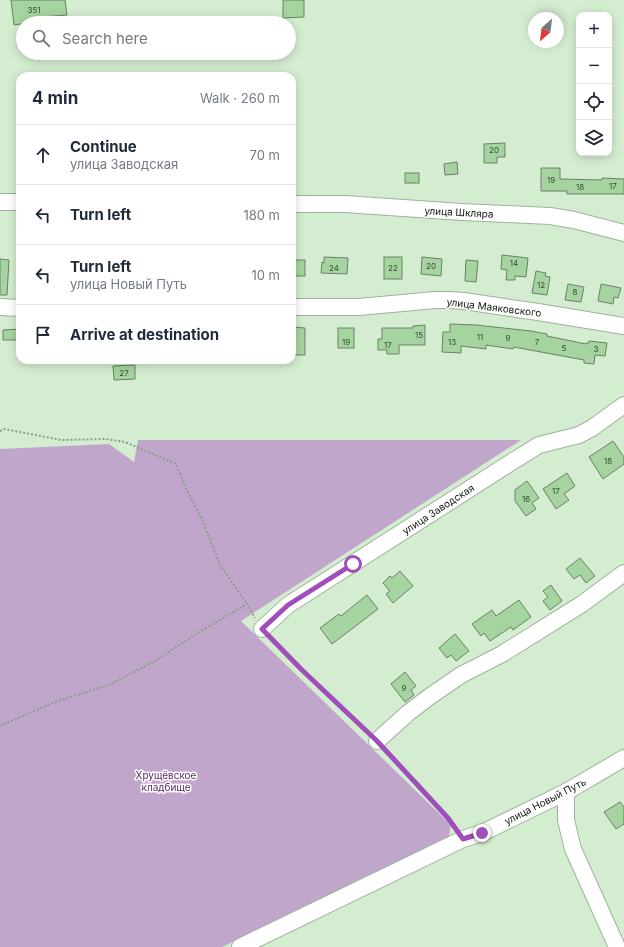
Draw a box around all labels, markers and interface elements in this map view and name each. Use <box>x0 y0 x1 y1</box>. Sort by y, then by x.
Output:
house number: 351 <box>27 5 41 15</box>
north arrow <box>528 12 564 48</box>
map controls <box>576 12 612 156</box>
button: + <box>576 12 612 48</box>
search box <box>16 16 296 60</box>
icon: search <box>30 27 52 49</box>
text: Search here <box>62 29 148 48</box>
button: − <box>576 48 612 84</box>
button: locate <box>576 84 612 120</box>
text: 4 min <box>32 88 78 108</box>
text: Walk · 260 m <box>200 90 280 106</box>
button: layers <box>576 120 612 156</box>
text: Continue <box>70 137 137 156</box>
icon: ahead <box>32 144 54 166</box>
house number: 20 <box>489 145 499 155</box>
text: 70 m <box>250 147 280 163</box>
text: улица Заводская <box>70 156 178 172</box>
house number: 19 <box>547 175 555 185</box>
house number: 17 <box>609 181 617 191</box>
house number: 18 <box>576 182 584 192</box>
icon: left <box>32 204 54 226</box>
street label: улица Шкляра <box>424 204 494 220</box>
text: Turn left <box>70 205 131 224</box>
text: 180 m <box>243 207 280 223</box>
text: Turn left <box>70 257 131 276</box>
house number: 14 <box>510 258 518 268</box>
house number: 20 <box>426 261 436 271</box>
house number: 24 <box>329 263 339 273</box>
house number: 22 <box>388 263 398 273</box>
icon: left <box>32 264 54 286</box>
text: 10 m <box>251 267 280 283</box>
text: улица Новый Путь <box>70 276 187 292</box>
house number: 12 <box>537 280 545 290</box>
house number: 8 <box>573 287 578 297</box>
street label: улица Маяковского <box>446 295 542 319</box>
icon: arrive <box>32 324 54 346</box>
text: Arrive at destination <box>70 325 219 344</box>
house number: 15 <box>415 330 423 340</box>
house number: 11 <box>477 332 483 342</box>
house number: 9 <box>506 333 511 343</box>
house number: 19 <box>342 337 350 347</box>
house number: 13 <box>448 337 456 347</box>
house number: 7 <box>535 337 540 347</box>
house number: 17 <box>384 340 392 350</box>
house number: 5 <box>562 343 567 353</box>
house number: 3 <box>594 344 599 354</box>
house number: 27 <box>119 368 129 378</box>
house number: 18 <box>604 456 612 466</box>
street label: улица Заводская <box>400 481 476 537</box>
house number: 17 <box>552 486 560 496</box>
house number: 16 <box>522 494 530 504</box>
route start <box>344 555 362 573</box>
house number: 9 <box>402 683 407 693</box>
park label: Хрущёвское кладбище <box>136 769 197 793</box>
street label: улица Новый Путь <box>502 775 588 827</box>
route end <box>473 824 491 842</box>

